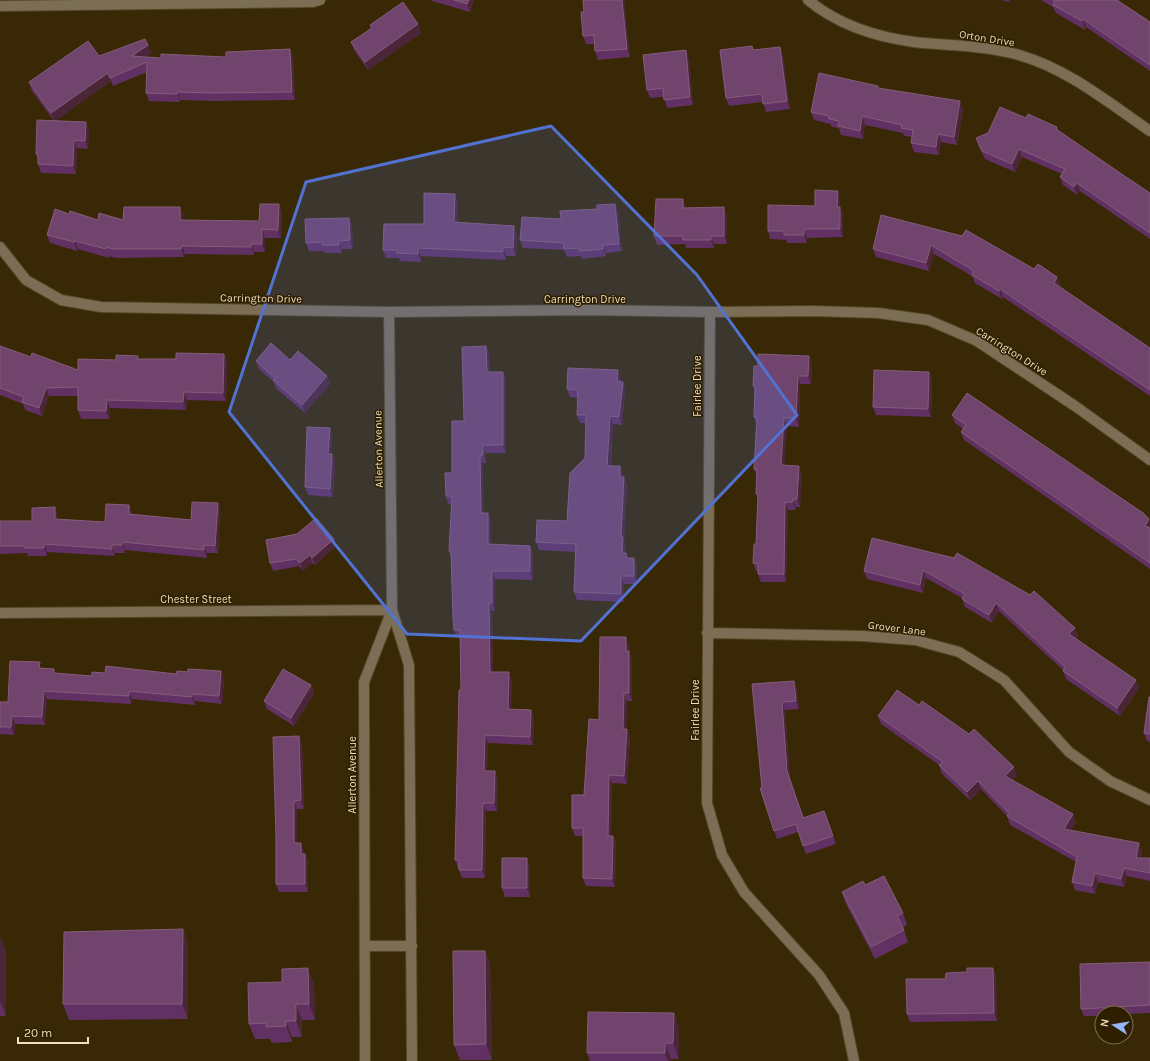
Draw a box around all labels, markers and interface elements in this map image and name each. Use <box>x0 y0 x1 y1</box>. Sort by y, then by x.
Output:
street label: Orton Drive <box>958 28 1016 49</box>
street label: Carrington Drive <box>220 291 302 306</box>
street label: Carrington Drive <box>544 293 626 306</box>
street label: Carrington Drive <box>974 324 1050 379</box>
street label: Fairlee Drive <box>691 355 704 417</box>
street label: Allerton Avenue <box>371 410 386 488</box>
street label: Chester Street <box>160 593 232 606</box>
street label: Grover Lane <box>867 618 927 639</box>
street label: Fairlee Drive <box>689 679 702 741</box>
street label: Allerton Avenue <box>346 736 359 814</box>
north arrow <box>1094 1005 1134 1045</box>
text: N <box>1098 1018 1112 1028</box>
scale bar <box>18 1019 88 1045</box>
text: 20 m <box>24 1026 52 1040</box>

